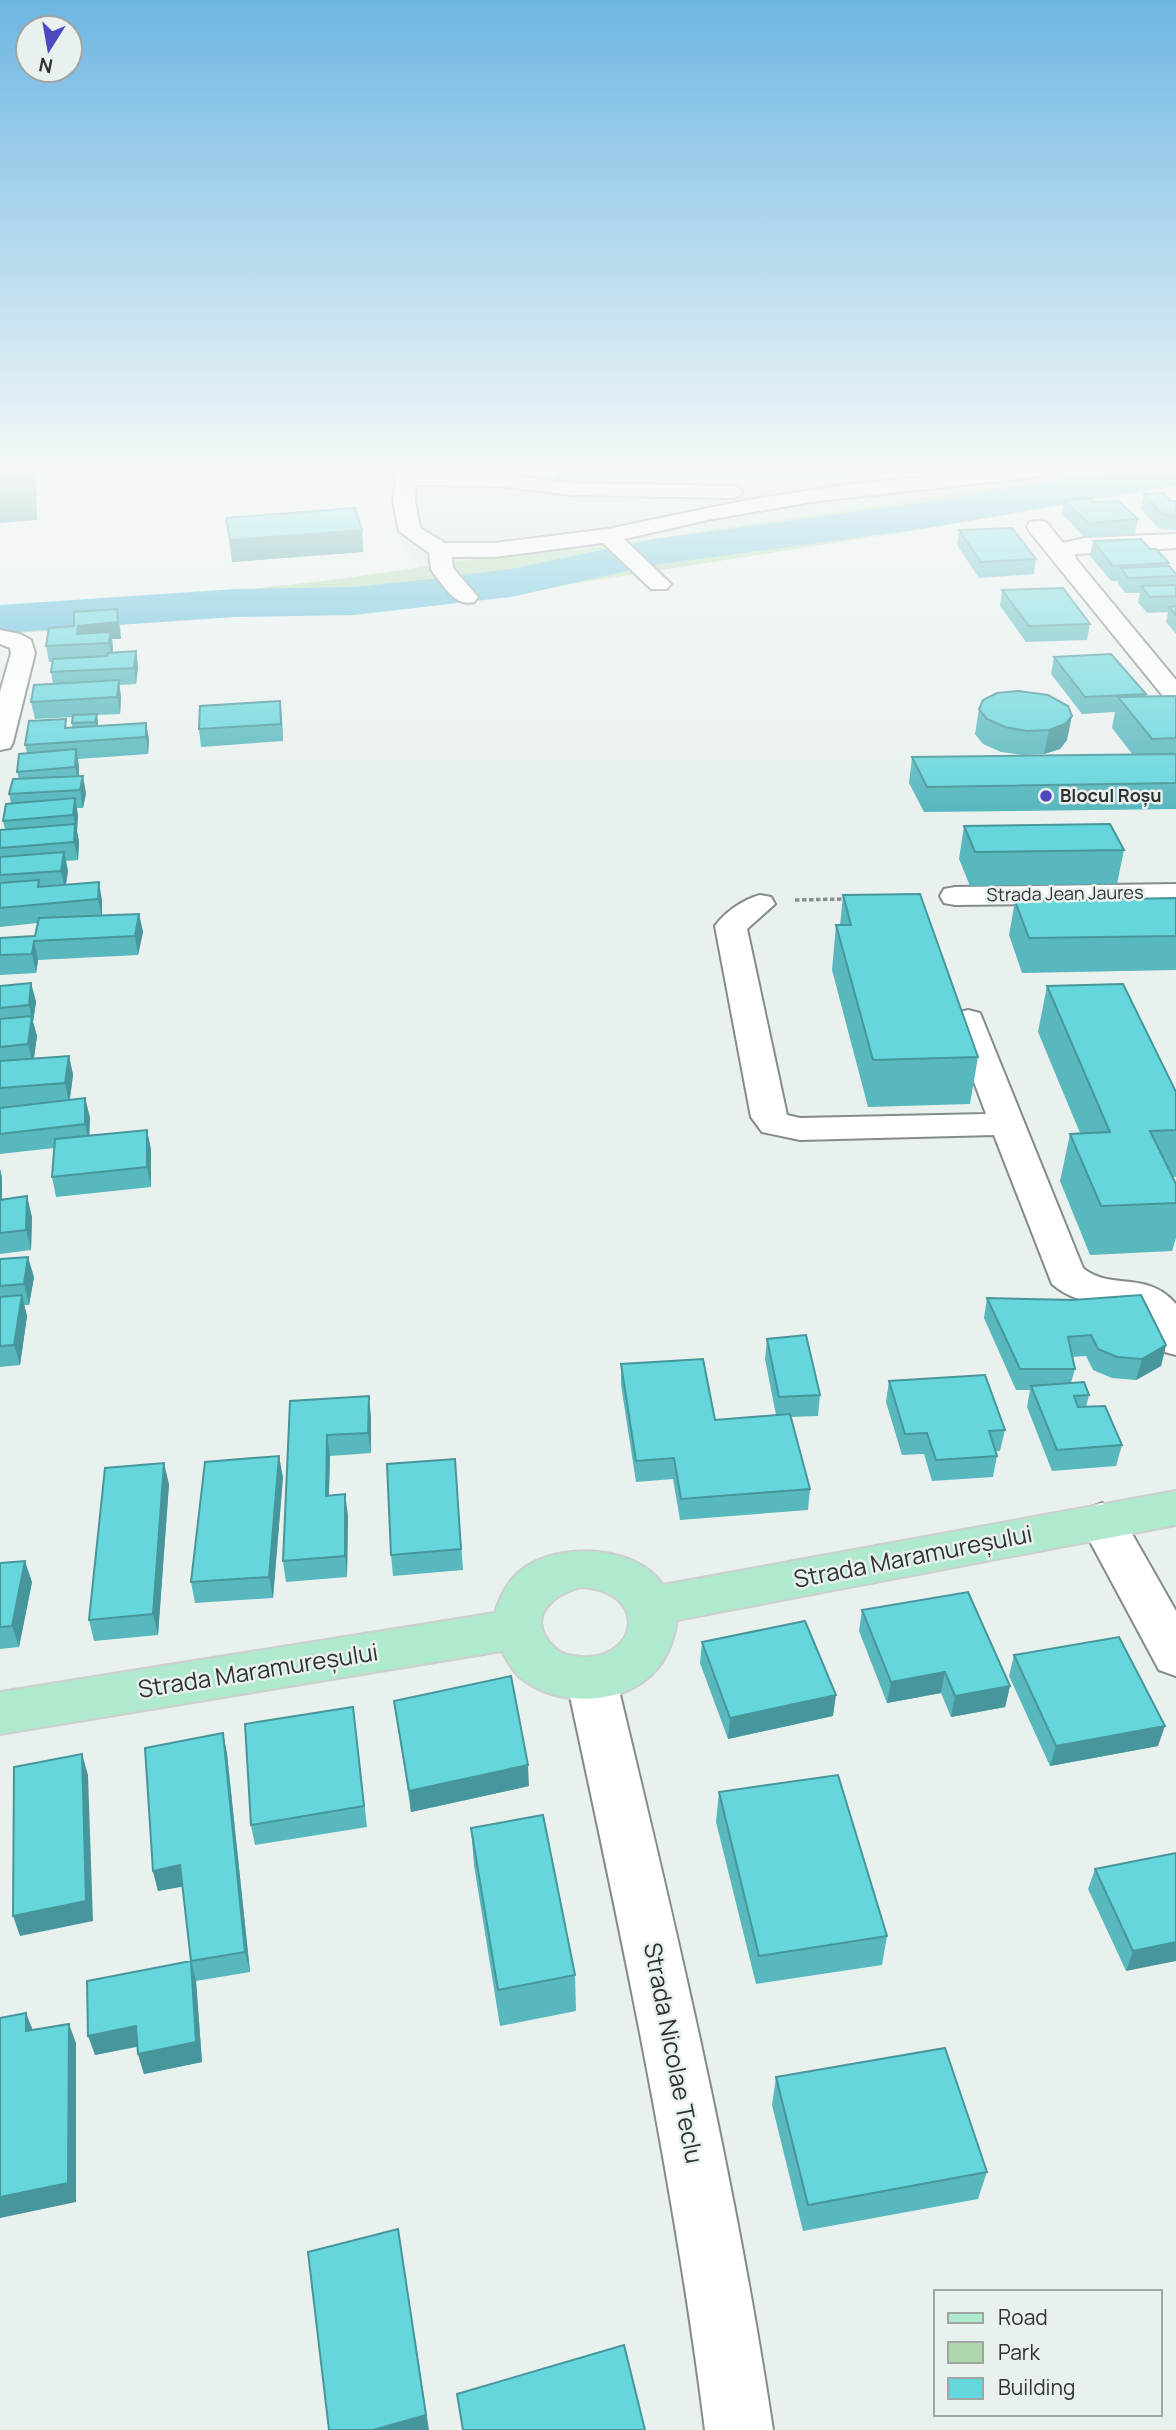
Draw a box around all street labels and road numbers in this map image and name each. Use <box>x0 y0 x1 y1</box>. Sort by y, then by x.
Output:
street label: Strada Jean Jaures <box>986 880 1144 906</box>
street label: Strada Maramureșului <box>790 1516 1035 1595</box>
street label: Strada Maramureșului <box>135 1634 380 1705</box>
street label: Strada Nicolae Teclu <box>637 1939 712 2166</box>

